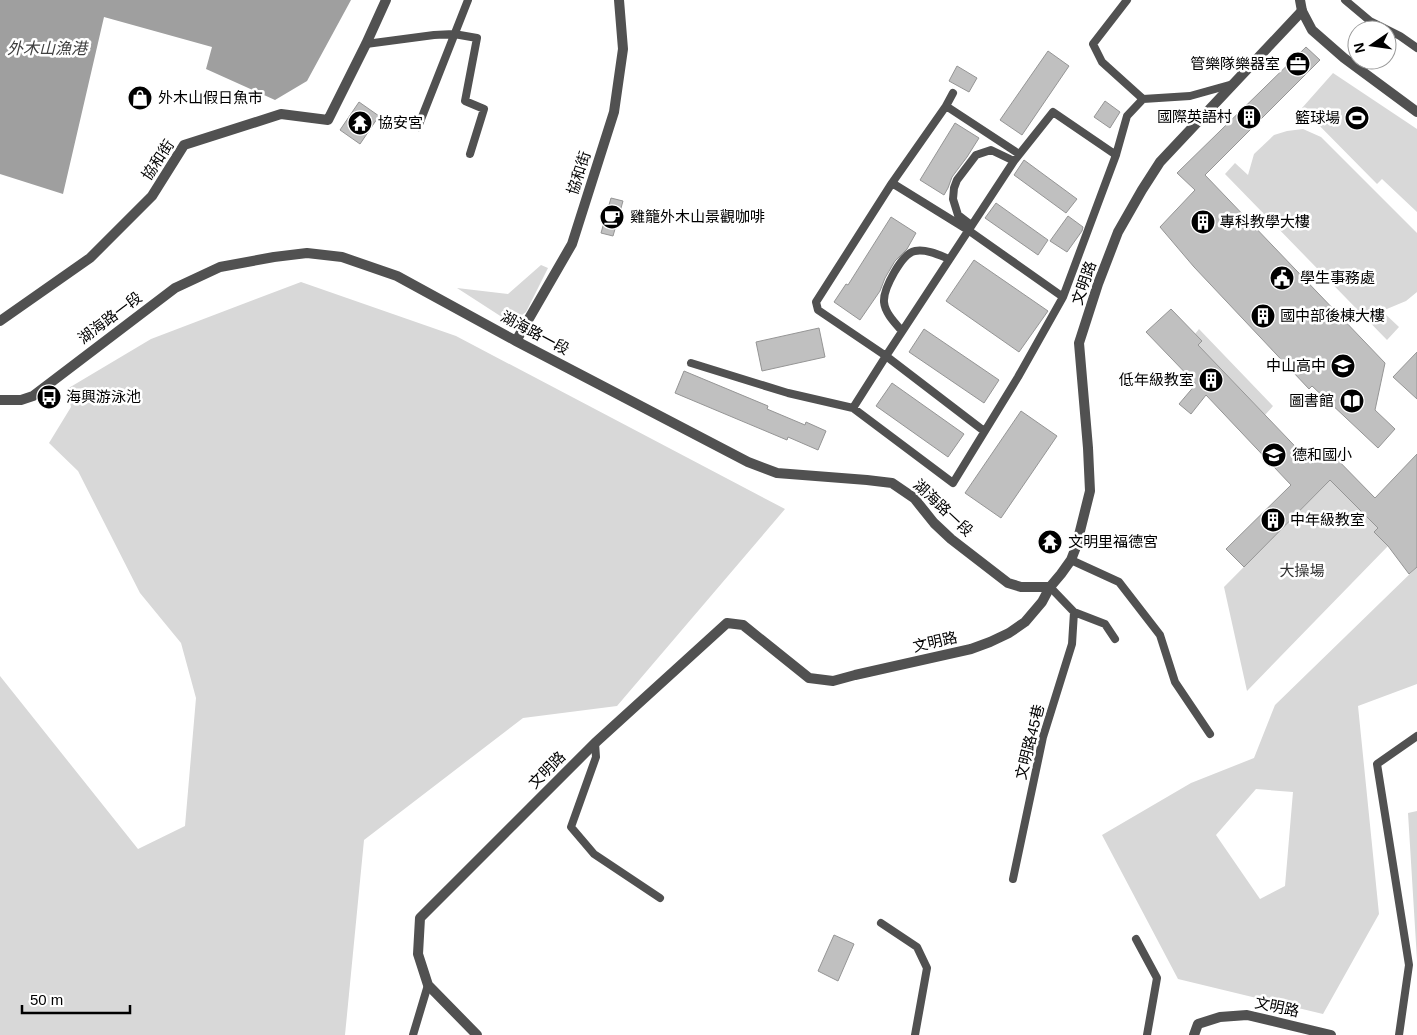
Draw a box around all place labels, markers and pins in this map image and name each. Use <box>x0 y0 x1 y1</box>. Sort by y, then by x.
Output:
office icon: 管樂隊樂器室 <box>1285 51 1311 77</box>
place label: 管樂隊樂器室 <box>1190 55 1280 72</box>
shop icon: 外木山假日魚市 <box>127 85 153 111</box>
place label: 外木山假日魚市 <box>158 89 263 106</box>
building icon: 國際英語村 <box>1236 104 1262 130</box>
sports icon: 籃球場 <box>1344 105 1370 131</box>
place label: 國際英語村 <box>1157 108 1232 125</box>
place label: 籃球場 <box>1295 109 1340 126</box>
temple icon: 協安宮 <box>347 110 373 136</box>
place label: 協安宮 <box>378 114 423 131</box>
cafe icon: 雞籠外木山景觀咖啡 <box>599 204 625 230</box>
place label: 雞籠外木山景觀咖啡 <box>630 208 765 225</box>
building icon: 專科教學大樓 <box>1190 209 1216 235</box>
place label: 專科教學大樓 <box>1220 213 1310 230</box>
public building icon: 學生事務處 <box>1269 265 1295 291</box>
place label: 學生事務處 <box>1300 269 1375 286</box>
building icon: 國中部後棟大樓 <box>1250 303 1276 329</box>
place label: 國中部後棟大樓 <box>1280 307 1385 324</box>
school or university icon: 中山高中 <box>1330 353 1356 379</box>
place label: 中山高中 <box>1266 357 1326 374</box>
building icon: 低年級教室 <box>1198 367 1224 393</box>
place label: 低年級教室 <box>1119 371 1194 388</box>
bus stop icon: 海興游泳池 <box>36 384 62 410</box>
place label: 海興游泳池 <box>66 388 141 405</box>
library icon: 圖書館 <box>1339 388 1365 414</box>
place label: 圖書館 <box>1289 392 1334 409</box>
school or university icon: 德和國小 <box>1261 442 1287 468</box>
place label: 德和國小 <box>1292 446 1352 463</box>
building icon: 中年級教室 <box>1260 507 1286 533</box>
place label: 中年級教室 <box>1290 511 1365 528</box>
temple icon: 文明里福德宮 <box>1037 529 1063 555</box>
place label: 文明里福德宮 <box>1068 533 1158 550</box>

